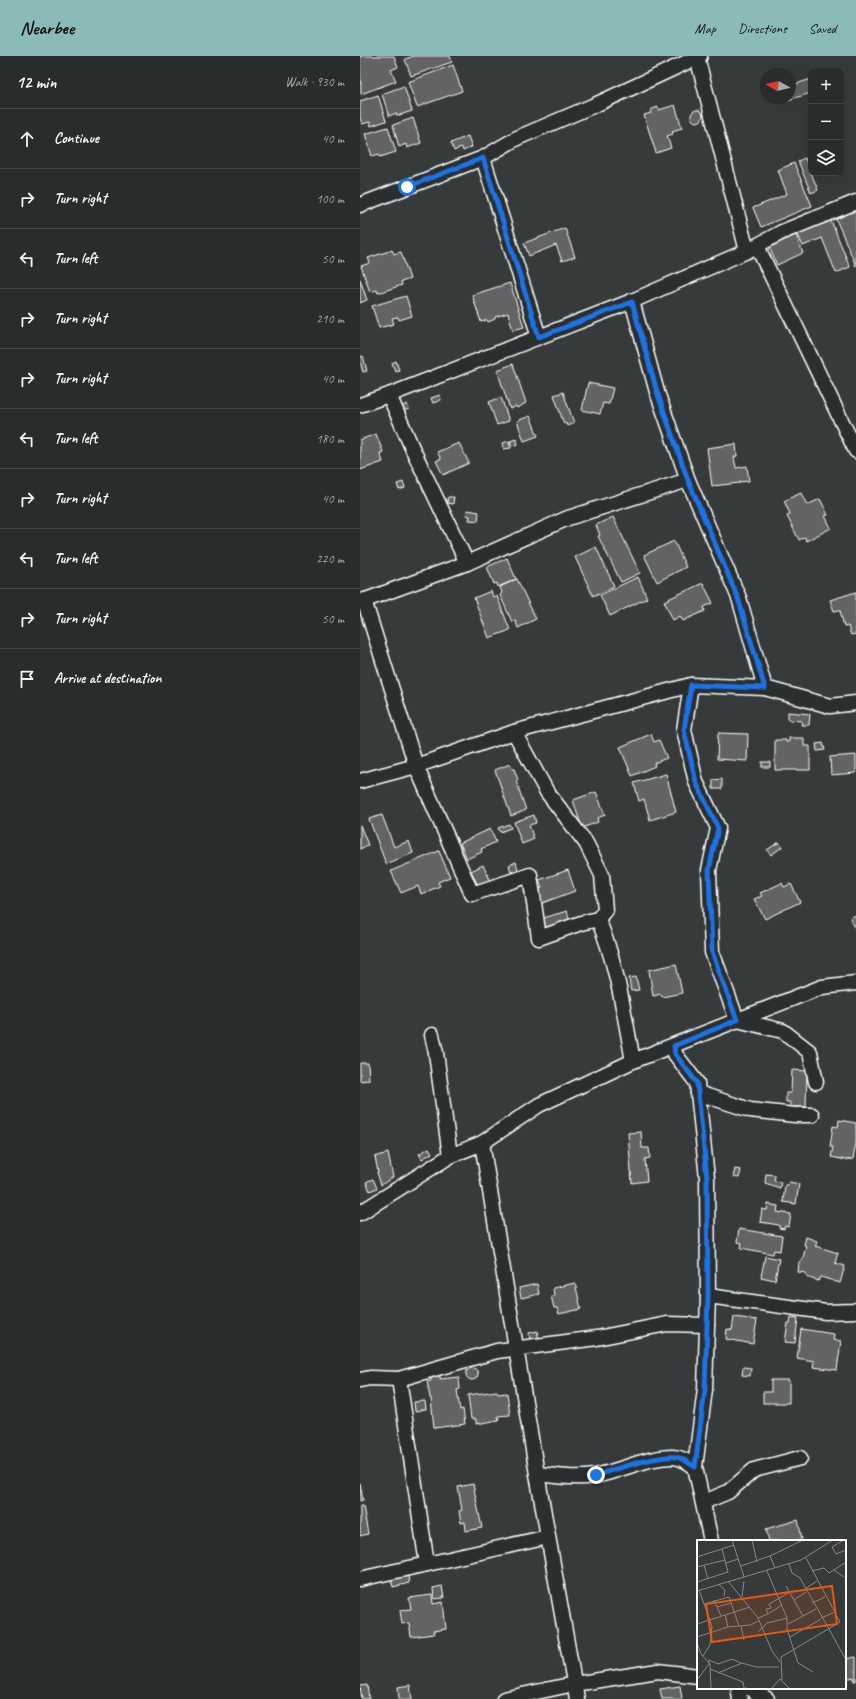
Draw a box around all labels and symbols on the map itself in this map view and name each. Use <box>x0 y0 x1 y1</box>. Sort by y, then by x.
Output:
north arrow <box>760 68 796 104</box>
route start <box>398 178 416 196</box>
route end <box>587 1466 605 1484</box>
inset map <box>697 1540 846 1689</box>

